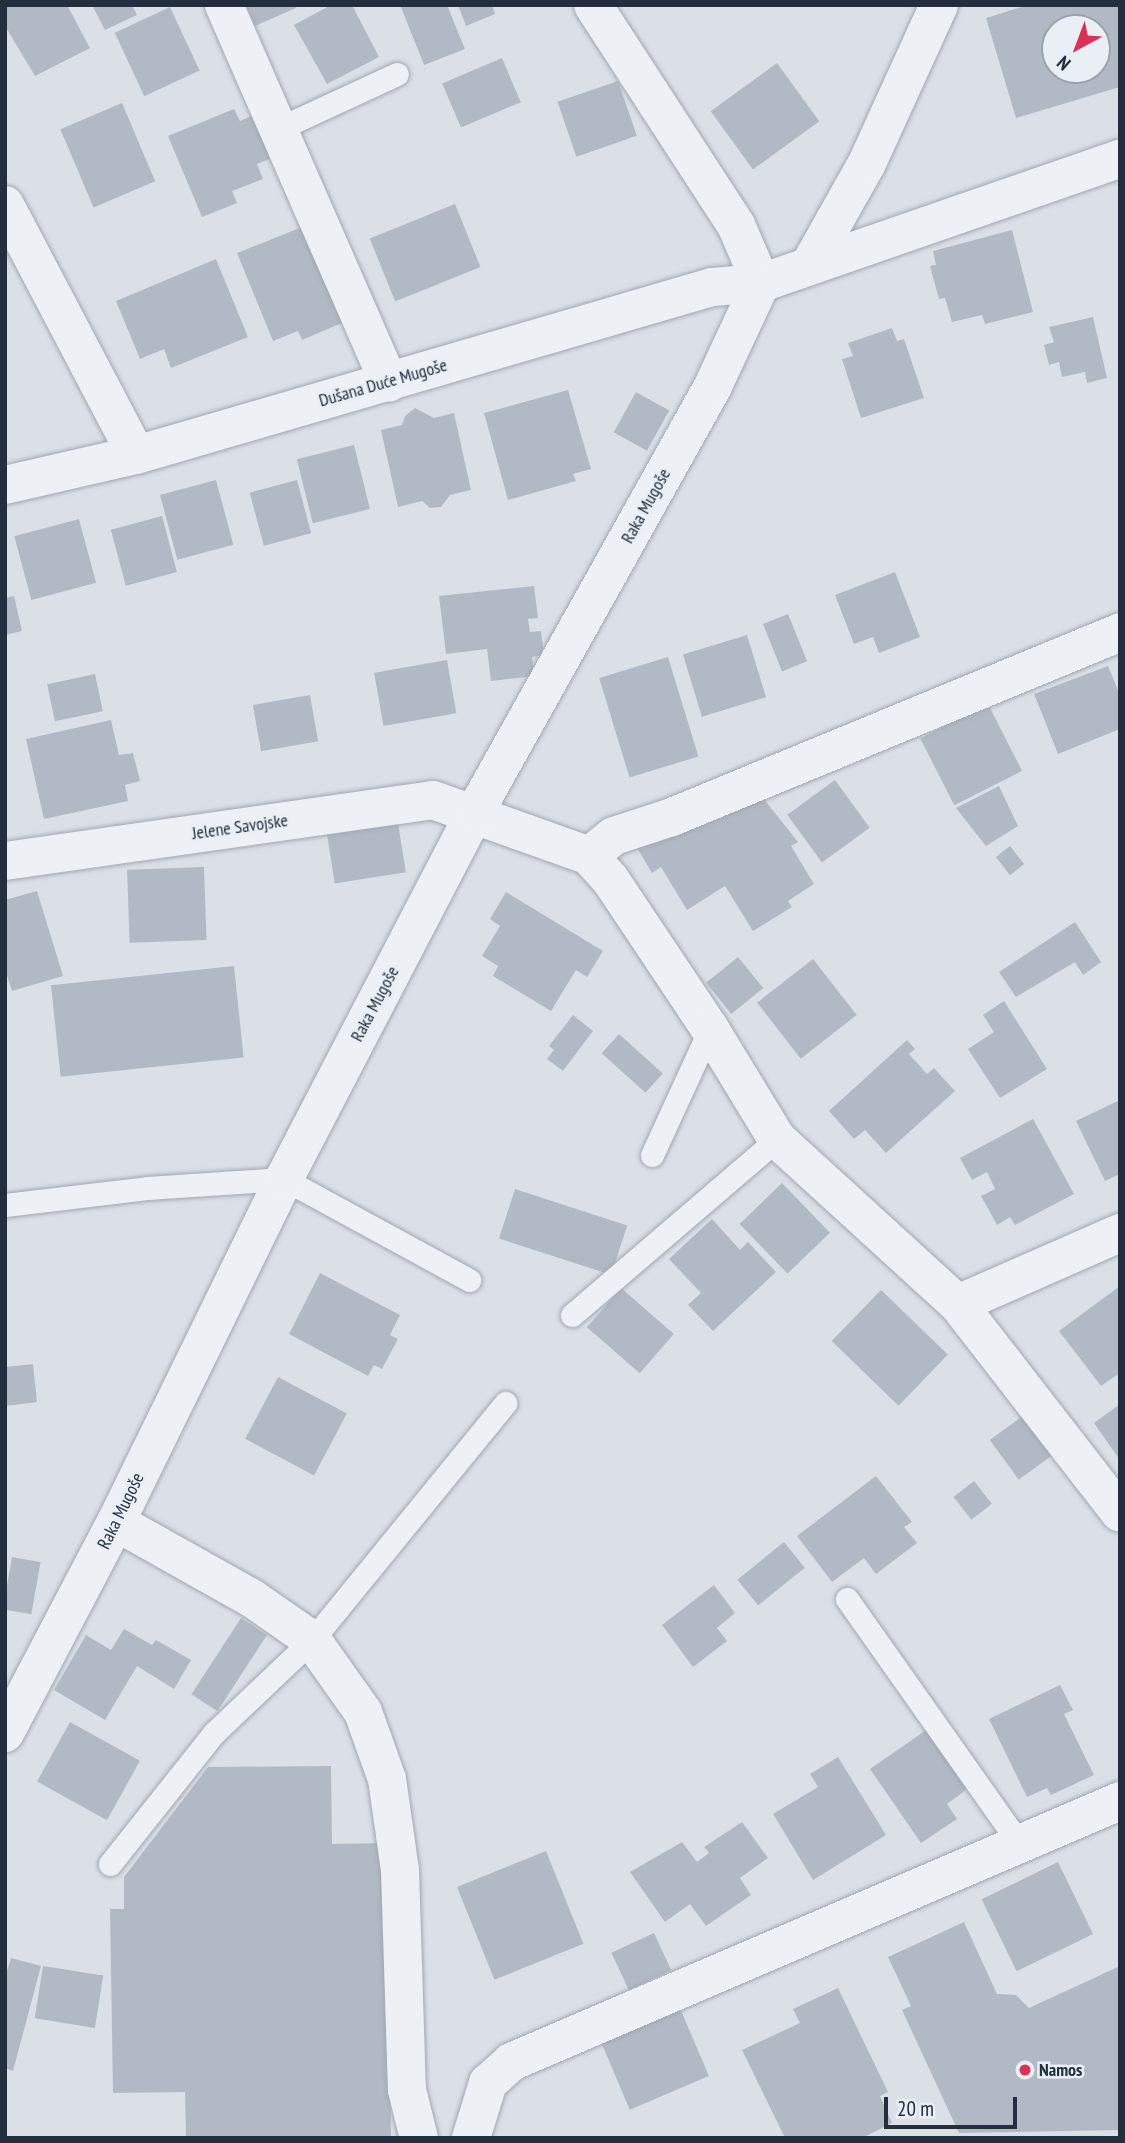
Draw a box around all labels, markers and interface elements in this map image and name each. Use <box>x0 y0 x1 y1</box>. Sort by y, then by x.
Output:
north arrow <box>1041 14 1111 84</box>
text: N <box>1052 51 1075 76</box>
street label: Dušana Duće Mugoše <box>316 354 450 412</box>
street label: Raka Mugoše <box>617 465 675 547</box>
street label: Jelene Savojske <box>191 810 289 844</box>
street label: Raka Mugoše <box>346 963 404 1045</box>
street label: Raka Mugoše <box>93 1469 149 1553</box>
place label: Namos <box>1039 2059 1082 2081</box>
marker: Namos <box>1017 2062 1033 2078</box>
scale bar <box>887 2084 1020 2128</box>
text: 20 m <box>897 2095 934 2122</box>

